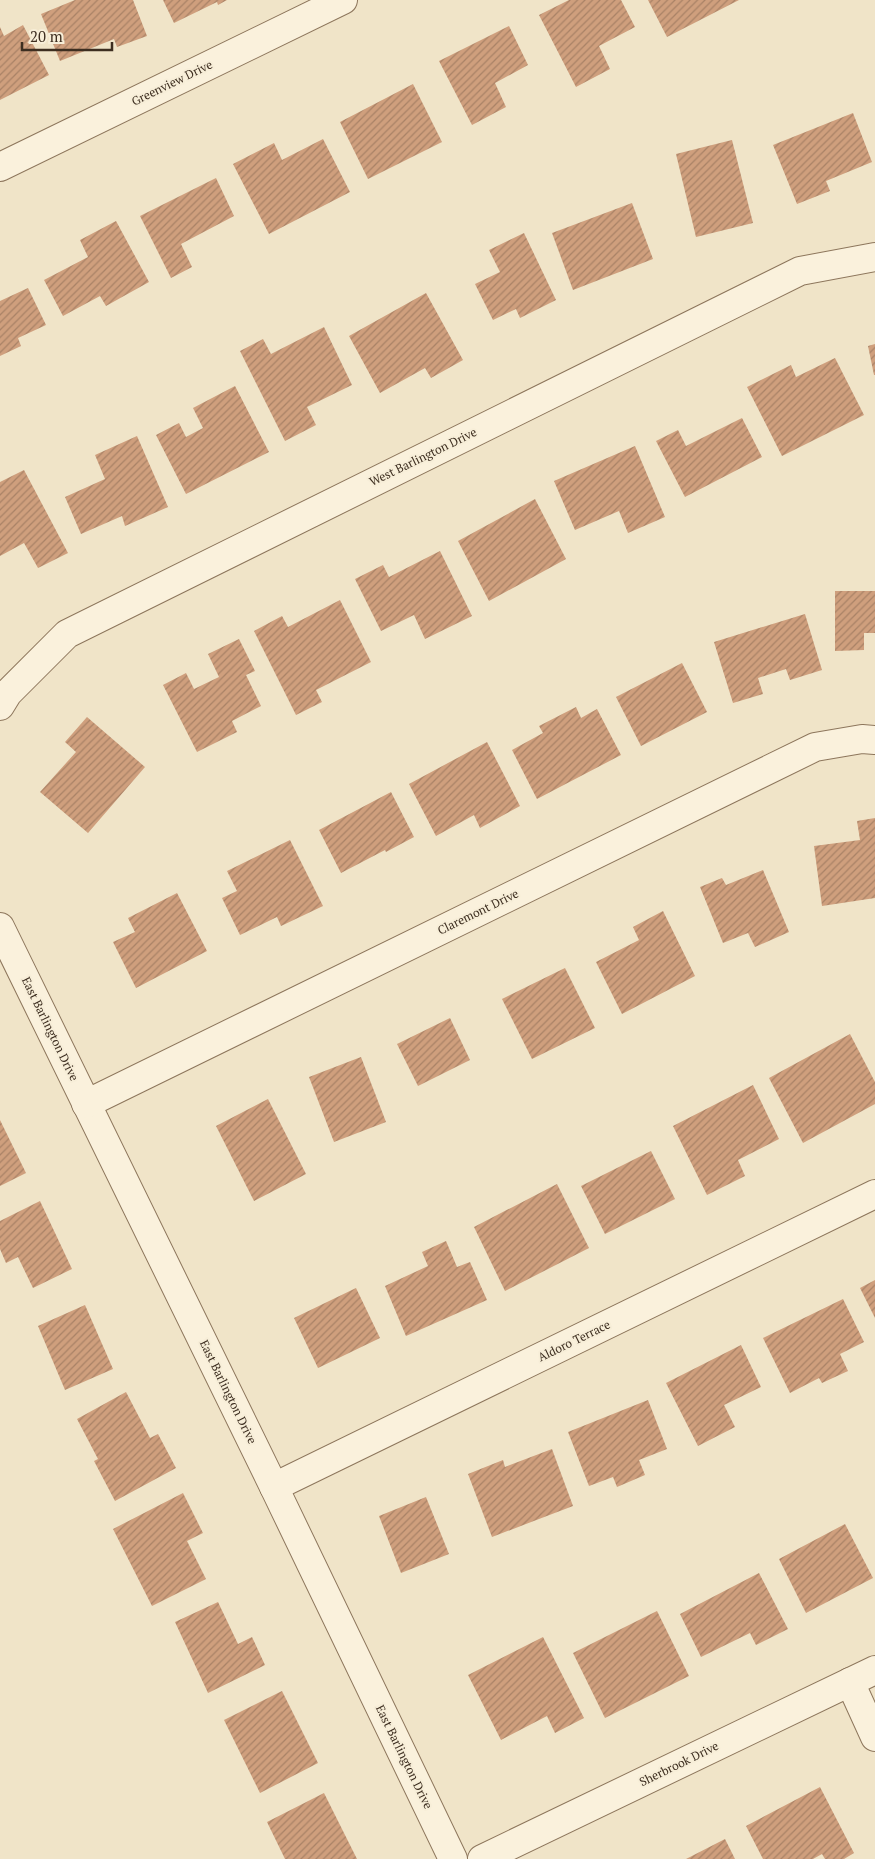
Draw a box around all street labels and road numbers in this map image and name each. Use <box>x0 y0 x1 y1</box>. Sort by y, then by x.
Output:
street label: Greenview Drive <box>129 57 215 109</box>
street label: West Barlington Drive <box>367 424 479 489</box>
street label: Claremont Drive <box>435 885 521 938</box>
street label: East Barlington Drive <box>19 974 82 1083</box>
street label: Aldoro Terrace <box>535 1317 612 1365</box>
street label: East Barlington Drive <box>197 1337 260 1446</box>
street label: East Barlington Drive <box>373 1702 436 1811</box>
street label: Sherbrook Drive <box>637 1738 721 1789</box>

